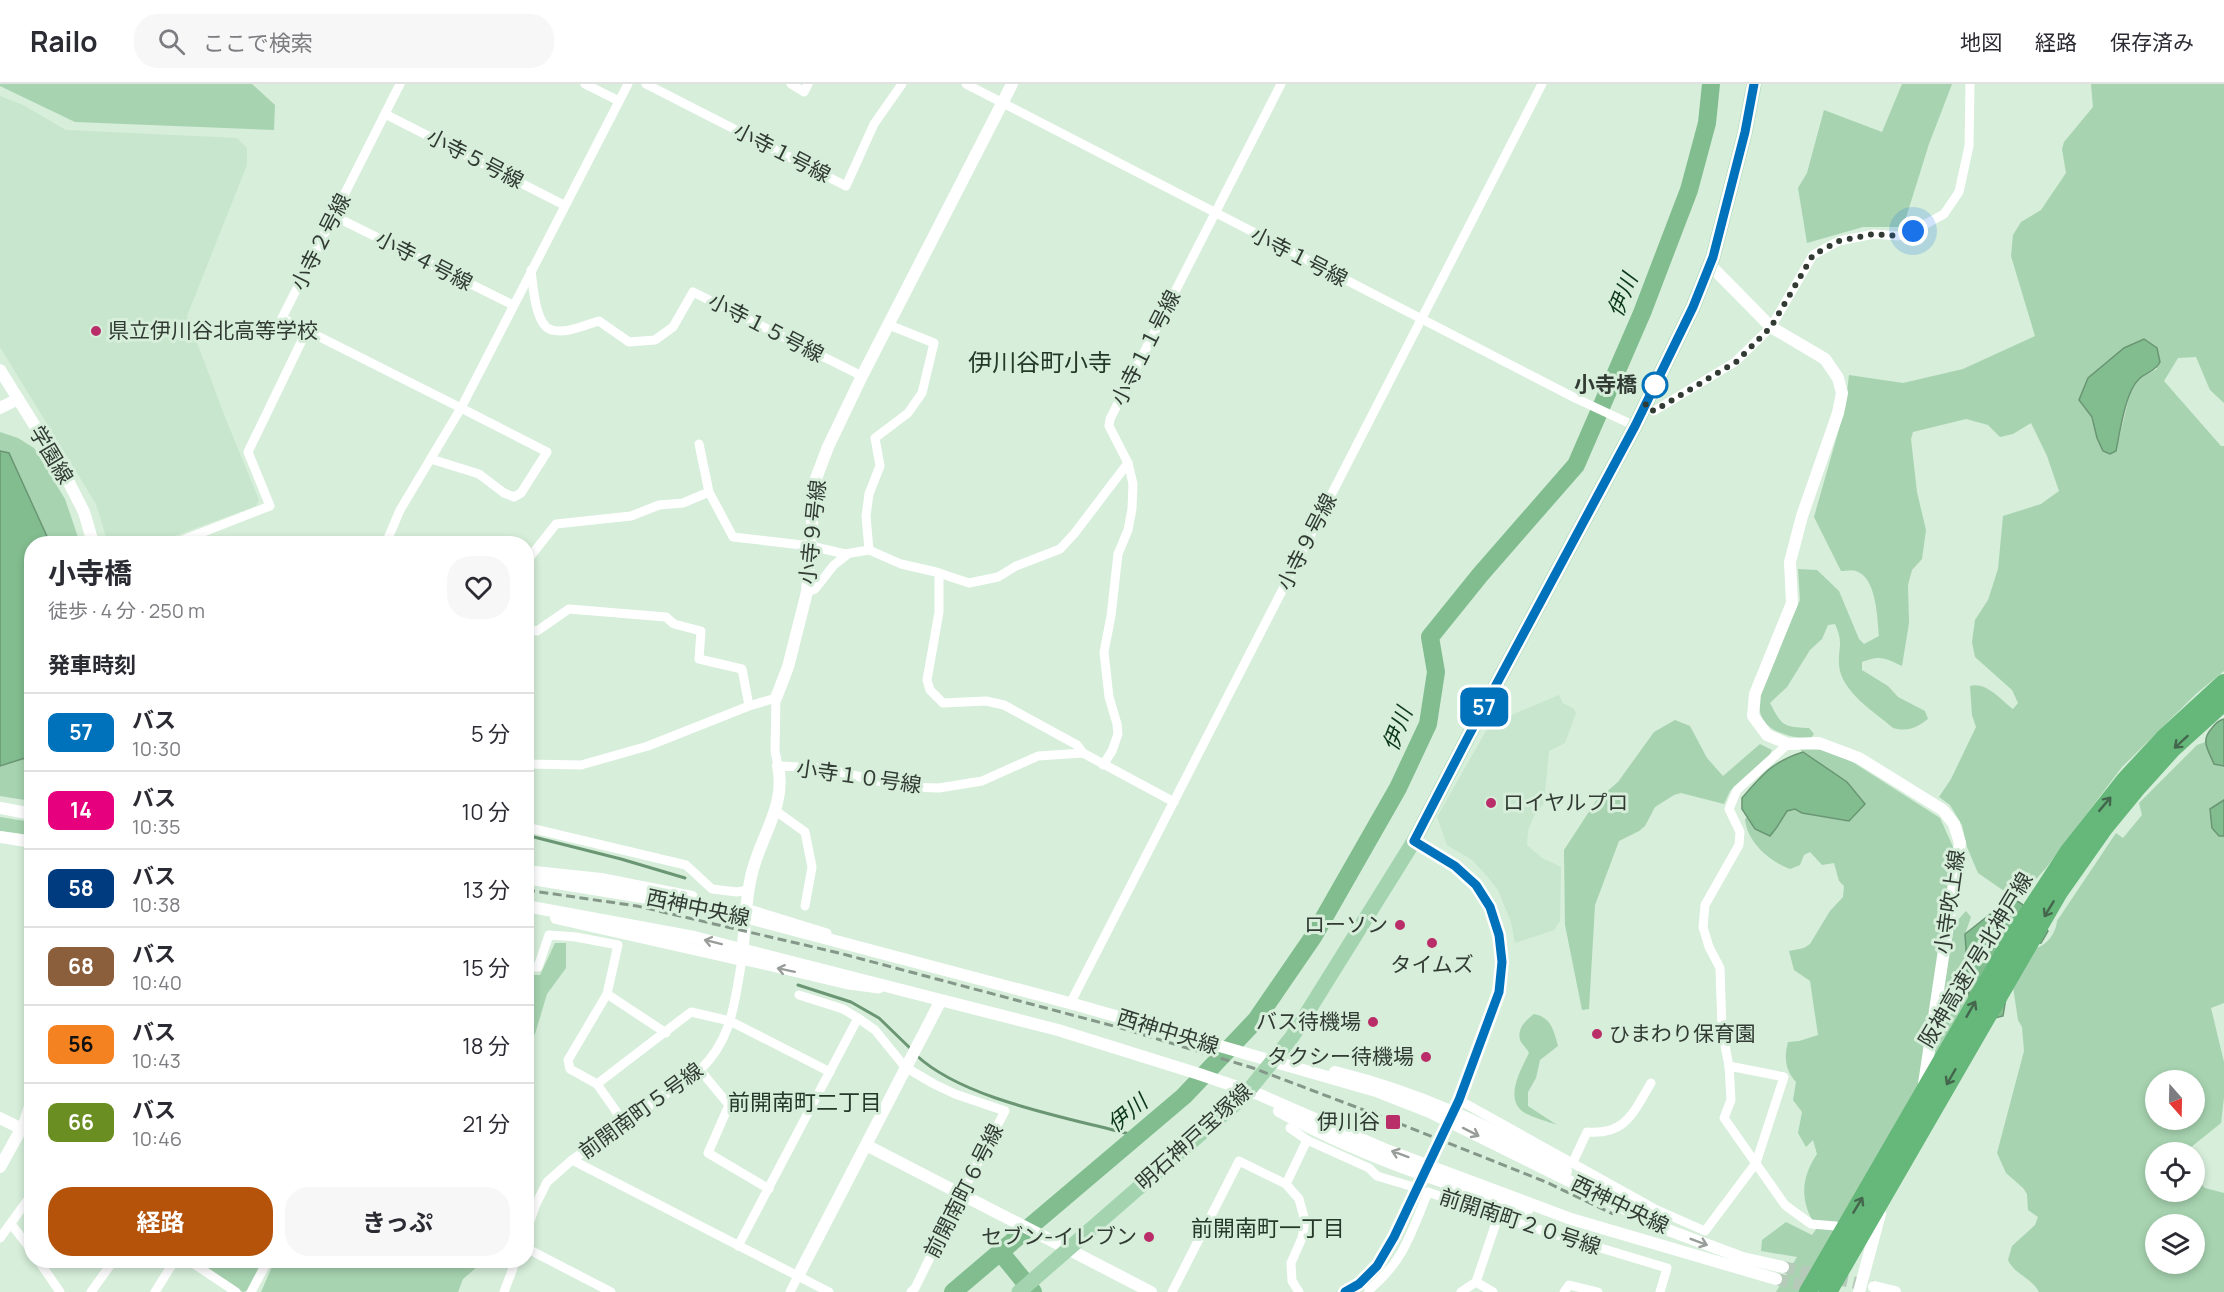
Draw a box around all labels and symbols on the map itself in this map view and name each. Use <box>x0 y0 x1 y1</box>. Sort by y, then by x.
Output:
street label: 小寺１号線 <box>729 116 836 188</box>
street label: 小寺５号線 <box>422 122 529 194</box>
street label: 小寺２号線 <box>284 188 356 295</box>
your location <box>1898 216 1928 246</box>
street label: 小寺１号線 <box>1246 220 1353 292</box>
street label: 小寺４号線 <box>371 224 478 296</box>
water label: 伊川 <box>1600 267 1645 321</box>
street label: 小寺１１号線 <box>1104 285 1186 410</box>
street label: 小寺１５号線 <box>704 286 829 368</box>
place label: 県立伊川谷北高等学校 <box>108 316 318 344</box>
marker: 県立伊川谷北高等学校 <box>89 324 103 338</box>
district label: 伊川谷町小寺 <box>968 345 1112 378</box>
place label: 小寺橋 <box>1574 370 1637 398</box>
marker: 小寺橋 <box>1642 372 1668 398</box>
street label: 学園線 <box>24 420 80 489</box>
street label: 小寺９号線 <box>793 478 831 586</box>
street label: 小寺９号線 <box>1270 488 1342 595</box>
line badge: 57 <box>1457 688 1511 726</box>
water label: 伊川 <box>1375 701 1420 755</box>
one-way arrow <box>2173 735 2188 749</box>
street label: 小寺１０号線 <box>795 753 923 799</box>
place label: ロイヤルプロ <box>1503 788 1628 816</box>
marker: ロイヤルプロ <box>1484 796 1498 810</box>
one-way arrow <box>2098 796 2111 812</box>
street label: 小寺吹上線 <box>1928 848 1970 956</box>
street label: 阪神高速7号北神戸線 <box>1912 867 2039 1052</box>
street label: 西神中央線 <box>644 882 752 932</box>
one-way arrow <box>2043 900 2055 917</box>
place label: ローソン <box>1304 910 1388 938</box>
marker: ローソン <box>1393 918 1407 932</box>
one-way arrow <box>704 935 723 947</box>
marker: タイムズ <box>1425 936 1439 950</box>
place label: タイムズ <box>1390 950 1474 978</box>
one-way arrow <box>777 964 796 975</box>
one-way arrow <box>1965 1001 1977 1018</box>
street label: 西神中央線 <box>1114 1002 1223 1060</box>
place label: バス待機場 <box>1256 1007 1361 1035</box>
marker: バス待機場 <box>1366 1015 1380 1029</box>
place label: ひまわり保育園 <box>1609 1019 1756 1047</box>
marker: ひまわり保育園 <box>1590 1027 1604 1041</box>
place label: タクシー待機場 <box>1267 1042 1414 1070</box>
marker: タクシー待機場 <box>1419 1050 1433 1064</box>
street label: 前開南町５号線 <box>573 1056 708 1165</box>
one-way arrow <box>1945 1068 1956 1086</box>
north arrow <box>2145 1070 2205 1130</box>
street label: 明石神戸宝塚線 <box>1129 1077 1257 1196</box>
water label: 伊川 <box>1100 1086 1155 1139</box>
district label: 前開南町二丁目 <box>728 1087 882 1117</box>
place label: 伊川谷 <box>1317 1107 1380 1135</box>
marker: 伊川谷 <box>1384 1113 1402 1131</box>
street label: 前開南町６号線 <box>917 1119 1009 1262</box>
one-way arrow <box>1462 1127 1480 1139</box>
one-way arrow <box>1391 1148 1409 1159</box>
street label: 西神中央線 <box>1567 1169 1674 1240</box>
street label: 前開南町２０号線 <box>1436 1182 1605 1260</box>
one-way arrow <box>1852 1197 1864 1214</box>
district label: 前開南町一丁目 <box>1191 1213 1345 1243</box>
place label: セブン-イレブン <box>981 1222 1137 1250</box>
marker: セブン-イレブン <box>1142 1230 1156 1244</box>
one-way arrow <box>1689 1238 1708 1249</box>

